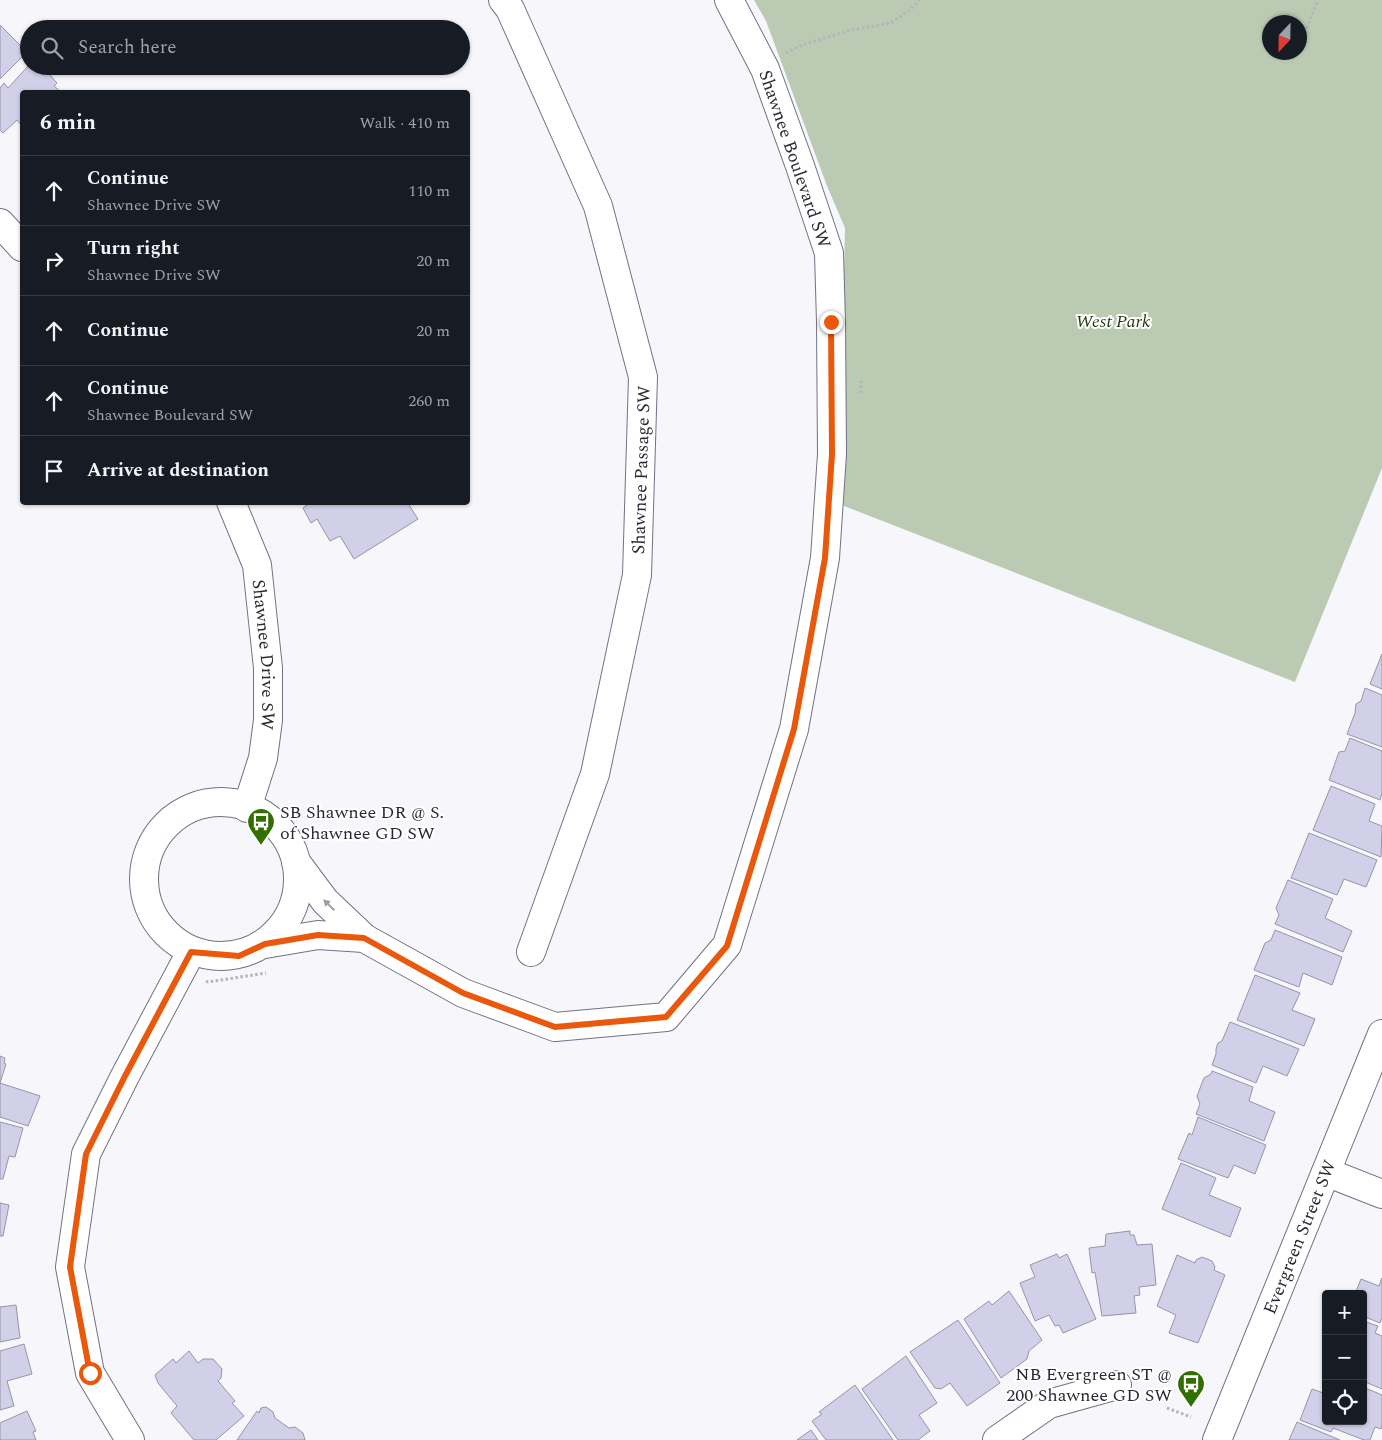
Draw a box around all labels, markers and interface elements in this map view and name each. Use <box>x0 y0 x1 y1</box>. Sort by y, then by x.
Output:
north arrow <box>1262 15 1307 60</box>
search box <box>20 20 470 75</box>
text: Search here <box>78 33 177 62</box>
icon: search <box>38 34 66 62</box>
street label: Shawnee Boulevard SW <box>751 66 838 252</box>
text: 6 min <box>40 107 96 139</box>
text: Walk · 410 m <box>359 111 450 135</box>
text: Continue <box>87 164 169 193</box>
icon: ahead <box>40 177 68 205</box>
text: 110 m <box>408 179 450 203</box>
text: Shawnee Drive SW <box>87 193 221 217</box>
text: Turn right <box>87 234 180 263</box>
icon: right <box>40 247 68 275</box>
text: 20 m <box>416 249 450 273</box>
text: Shawnee Drive SW <box>87 263 221 287</box>
park label: West Park <box>1076 308 1151 335</box>
route end <box>820 311 843 334</box>
text: Continue <box>87 316 169 345</box>
icon: ahead <box>40 317 68 345</box>
text: 20 m <box>416 319 450 343</box>
text: Continue <box>87 374 169 403</box>
street label: Shawnee Passage SW <box>625 385 658 555</box>
icon: ahead <box>40 387 68 415</box>
text: 260 m <box>408 389 450 413</box>
text: Shawnee Boulevard SW <box>87 403 253 427</box>
text: Arrive at destination <box>87 456 269 485</box>
icon: arrive <box>40 457 68 485</box>
street label: Shawnee Drive SW <box>245 578 282 731</box>
place label: SB Shawnee DR @ S. of Shawnee GD SW <box>280 799 444 847</box>
bus stop icon: SB Shawnee DR @ S. of Shawnee GD SW <box>246 807 276 846</box>
one-way arrow <box>323 899 335 911</box>
street label: Evergreen Street SW <box>1256 1156 1344 1319</box>
map controls <box>1322 1290 1367 1425</box>
button: + <box>1322 1290 1367 1335</box>
button: − <box>1322 1335 1367 1380</box>
place label: NB Evergreen ST @ 200 Shawnee GD SW <box>1006 1361 1172 1409</box>
route start <box>79 1362 102 1385</box>
bus stop icon: NB Evergreen ST @ 200 Shawnee GD SW <box>1176 1369 1206 1408</box>
button: locate <box>1322 1380 1367 1425</box>

